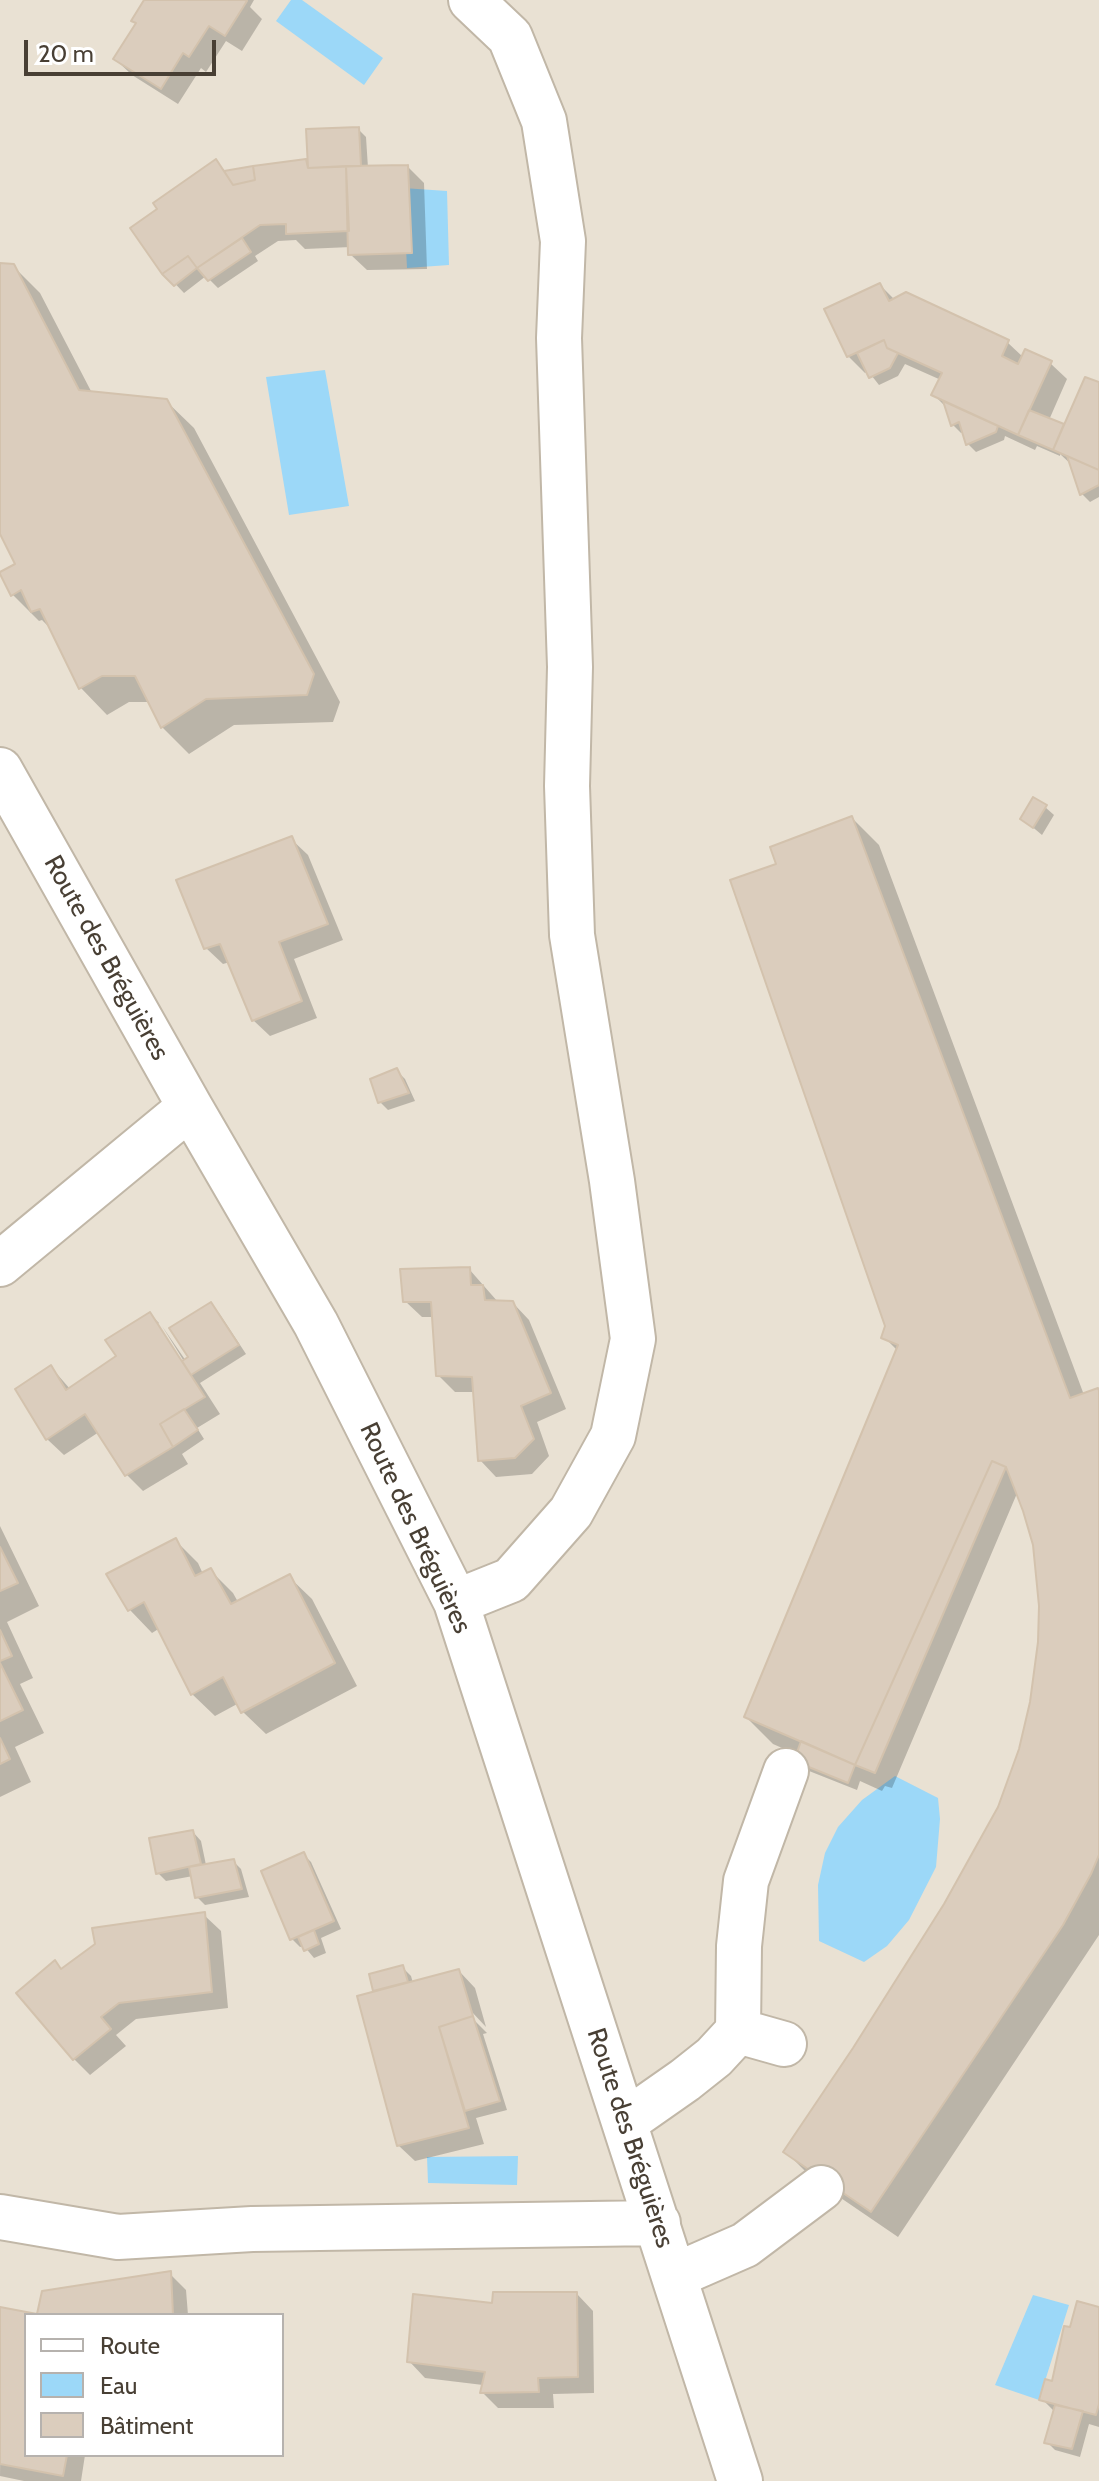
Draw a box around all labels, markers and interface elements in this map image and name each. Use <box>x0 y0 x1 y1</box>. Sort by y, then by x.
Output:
scale bar <box>28 24 220 74</box>
text: 20 m <box>38 39 94 68</box>
street label: Route des Bréguières <box>37 850 175 1066</box>
street label: Route des Bréguières <box>352 1418 478 1638</box>
street label: Route des Bréguières <box>580 2024 680 2252</box>
legend <box>24 2313 284 2457</box>
text: Route <box>100 2331 160 2360</box>
text: Eau <box>100 2371 137 2400</box>
text: Bâtiment <box>100 2411 193 2440</box>

